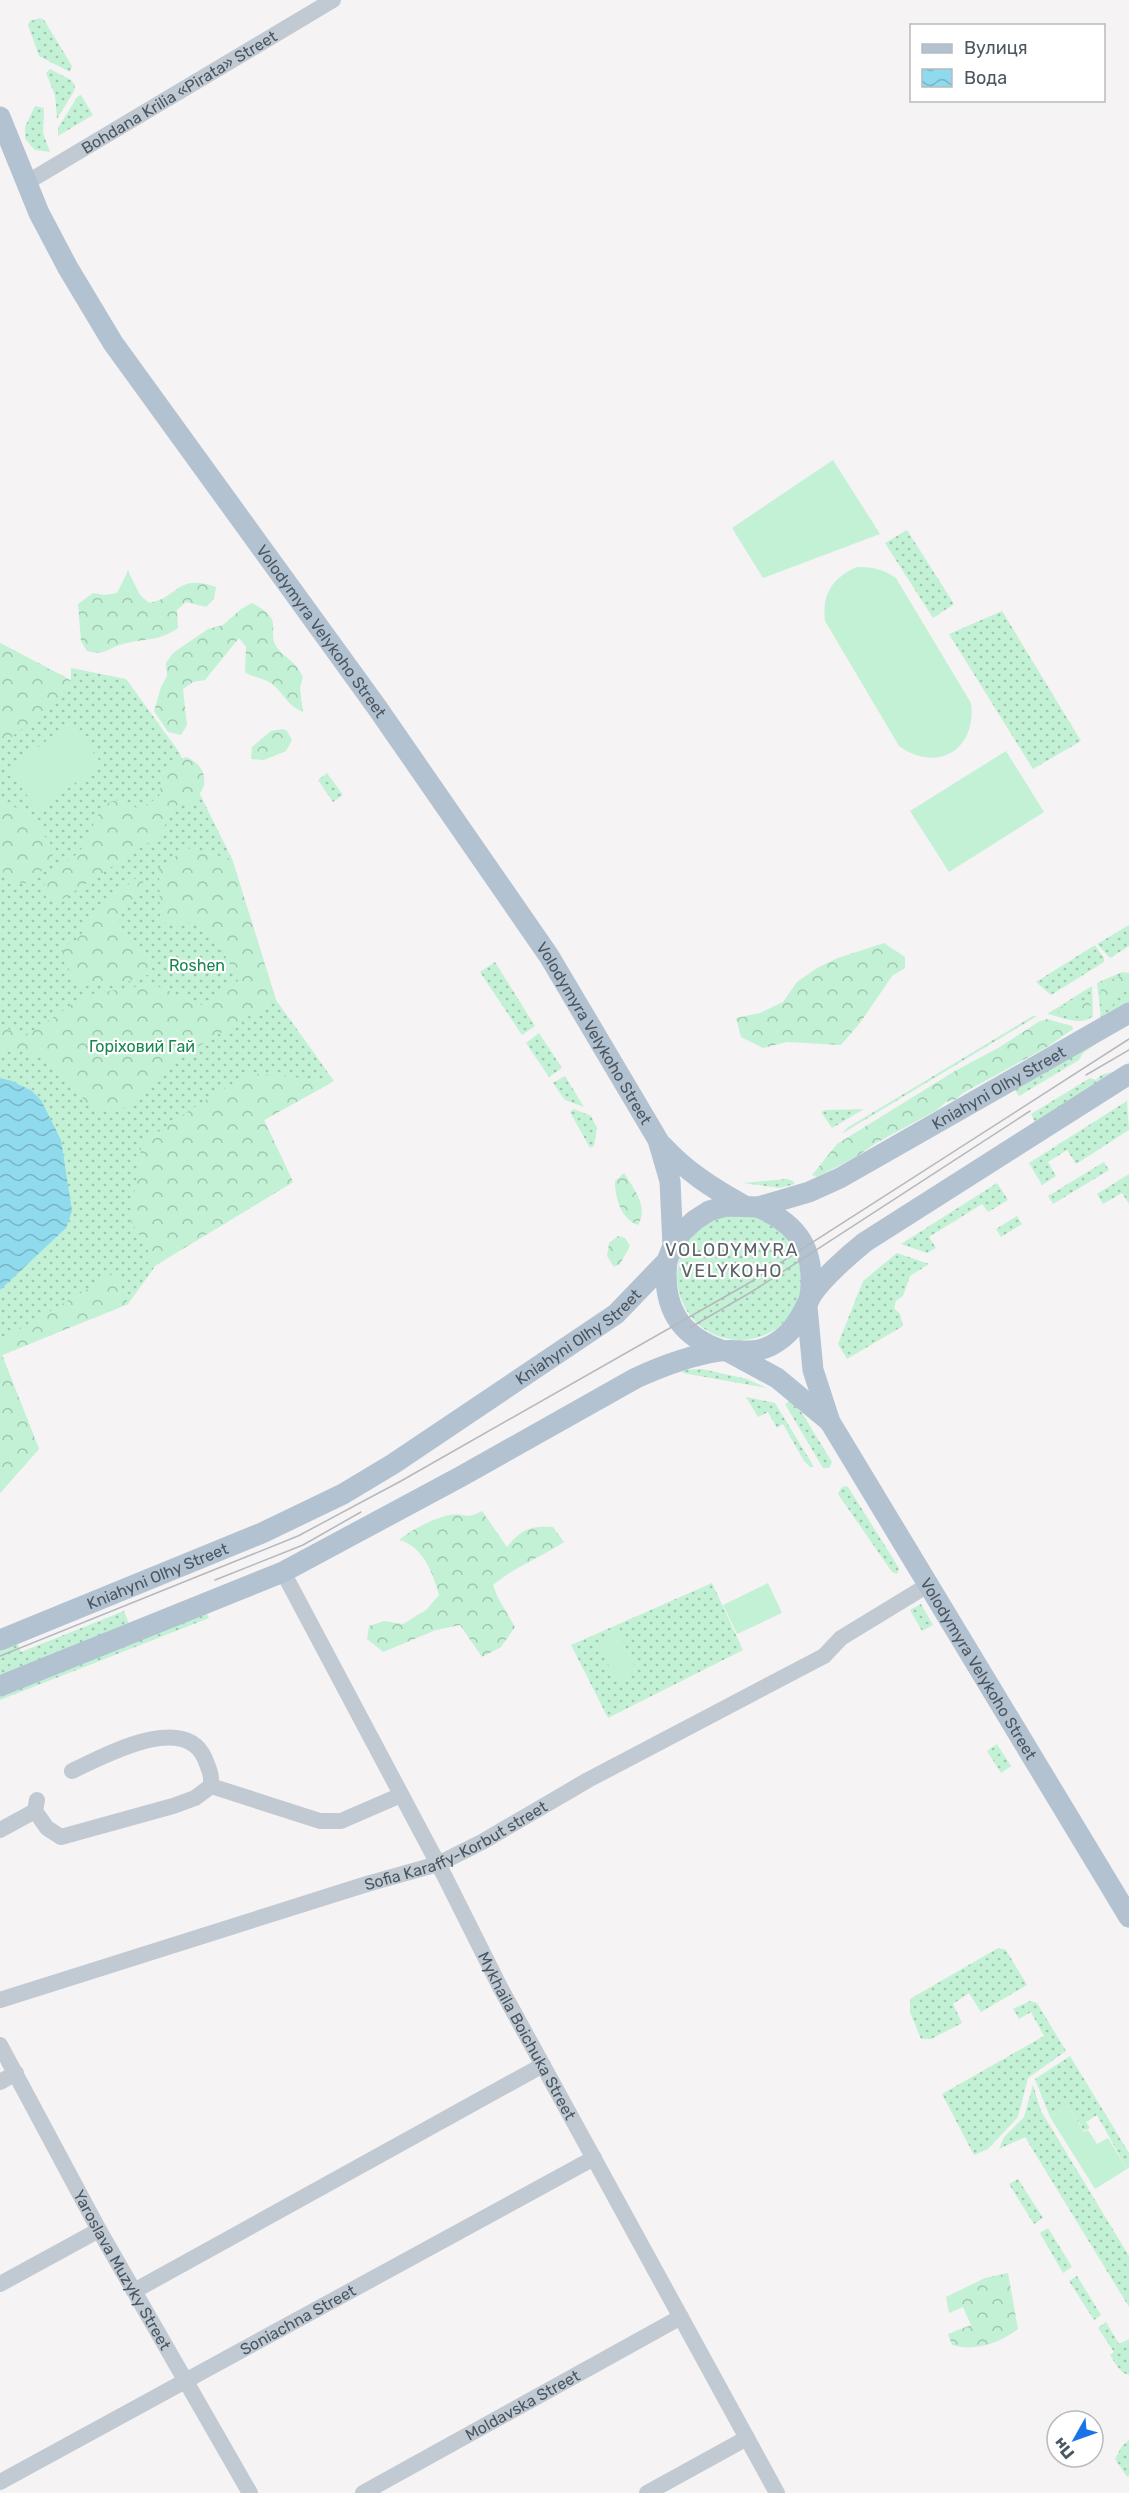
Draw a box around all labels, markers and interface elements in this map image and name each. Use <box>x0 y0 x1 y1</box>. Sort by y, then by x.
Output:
legend <box>910 24 1105 102</box>
street label: Bohdana Krilia «Pirata» Street <box>78 27 280 158</box>
text: Вулиця <box>964 37 1028 59</box>
text: Вода <box>964 67 1007 89</box>
street label: Volodymyra Velykoho Street <box>252 541 390 722</box>
street label: Volodymyra Velykoho Street <box>532 939 656 1128</box>
park label: Roshen <box>169 956 225 975</box>
park label: Горіховий Гай <box>89 1037 195 1056</box>
street label: Kniahyni Olhy Street <box>928 1042 1069 1134</box>
district label: VOLODYMYRA VELYKOHO <box>665 1239 799 1282</box>
street label: Kniahyni Olhy Street <box>512 1285 645 1389</box>
street label: Kniahyni Olhy Street <box>84 1539 231 1613</box>
street label: Volodymyra Velykoho Street <box>916 1574 1041 1763</box>
street label: Sofia Karaffy-Korbut street <box>362 1797 551 1894</box>
street label: Mykhaila Boichuka Street <box>474 1949 580 2123</box>
street label: Yaroslava Muzyky Street <box>69 2187 175 2354</box>
street label: Soniachna Street <box>237 2281 359 2359</box>
street label: Moldavska Street <box>462 2366 583 2445</box>
north arrow <box>1045 2409 1105 2469</box>
text: Пн <box>1049 2434 1078 2463</box>

